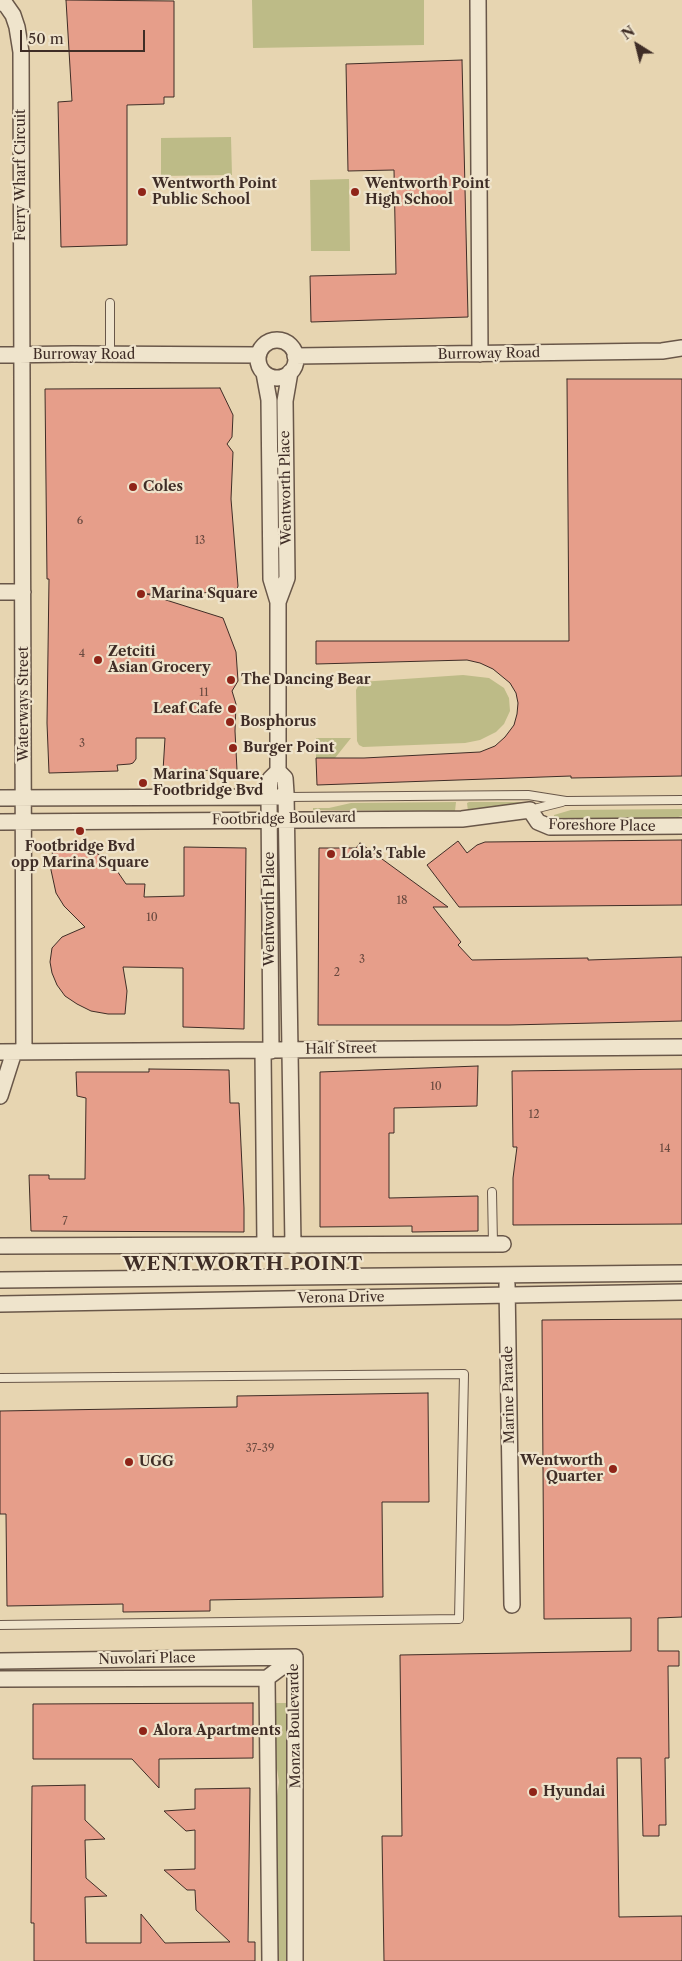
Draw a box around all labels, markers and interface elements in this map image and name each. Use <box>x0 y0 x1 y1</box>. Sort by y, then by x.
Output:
scale bar <box>22 20 148 52</box>
north arrow <box>612 20 662 70</box>
text: N <box>618 22 638 44</box>
text: 50 m <box>28 29 64 48</box>
street label: Ferry Wharf Circuit <box>13 109 29 241</box>
place label: Wentworth Point Public School <box>152 176 277 208</box>
place label: Wentworth Point High School <box>365 176 490 208</box>
marker: Wentworth Point Public School <box>136 186 148 198</box>
marker: Wentworth Point High School <box>349 186 361 198</box>
street label: Burroway Road <box>438 345 540 363</box>
street label: Burroway Road <box>33 347 135 363</box>
street label: Wentworth Place <box>277 430 295 546</box>
place label: Coles <box>143 479 183 495</box>
marker: Coles <box>127 481 139 493</box>
house number: 6 <box>77 514 83 528</box>
house number: 13 <box>195 534 205 548</box>
place label: Marina Square <box>151 586 257 602</box>
marker: Marina Square <box>135 588 147 600</box>
place label: Zetciti Asian Grocery <box>108 644 210 676</box>
street label: Waterways Street <box>16 646 32 762</box>
house number: 4 <box>79 647 85 661</box>
marker: Zetciti Asian Grocery <box>92 654 104 666</box>
place label: The Dancing Bear <box>241 672 371 688</box>
marker: The Dancing Bear <box>225 674 237 686</box>
house number: 11 <box>199 686 209 700</box>
place label: Leaf Cafe <box>153 701 222 717</box>
marker: Leaf Cafe <box>226 703 238 715</box>
place label: Bosphorus <box>240 714 316 730</box>
marker: Bosphorus <box>224 716 236 728</box>
house number: 3 <box>79 737 85 751</box>
place label: Burger Point <box>243 740 334 756</box>
marker: Burger Point <box>227 742 239 754</box>
place label: Marina Square, Footbridge Bvd <box>153 767 263 800</box>
marker: Marina Square, Footbridge Bvd <box>137 777 149 789</box>
street label: Footbridge Boulevard <box>212 809 356 829</box>
street label: Foreshore Place <box>548 817 656 835</box>
marker: Footbridge Bvd opp Marina Square <box>74 825 86 837</box>
place label: Footbridge Bvd opp Marina Square <box>11 839 149 872</box>
place label: Lola’s Table <box>341 846 426 862</box>
marker: Lola’s Table <box>325 848 337 860</box>
street label: Wentworth Place <box>262 852 278 966</box>
house number: 18 <box>396 894 408 908</box>
house number: 10 <box>146 911 158 925</box>
house number: 3 <box>359 953 365 967</box>
house number: 2 <box>334 966 340 980</box>
street label: Half Street <box>305 1040 377 1058</box>
house number: 10 <box>430 1080 442 1094</box>
house number: 12 <box>529 1108 539 1122</box>
house number: 14 <box>660 1142 670 1156</box>
house number: 7 <box>62 1215 68 1229</box>
district label: WENTWORTH POINT <box>121 1254 365 1276</box>
street label: Verona Drive <box>297 1289 385 1307</box>
street label: Marine Parade <box>500 1346 518 1444</box>
house number: 37-39 <box>246 1442 274 1456</box>
place label: Wentworth Quarter <box>520 1453 603 1485</box>
place label: UGG <box>139 1454 174 1470</box>
marker: UGG <box>123 1456 135 1468</box>
marker: Wentworth Quarter <box>607 1463 619 1475</box>
street label: Nuvolari Place <box>98 1650 196 1668</box>
street label: Monza Boulevarde <box>286 1663 304 1789</box>
place label: Alora Apartments <box>153 1723 281 1739</box>
marker: Alora Apartments <box>137 1725 149 1737</box>
place label: Hyundai <box>543 1784 605 1800</box>
marker: Hyundai <box>527 1786 539 1798</box>

